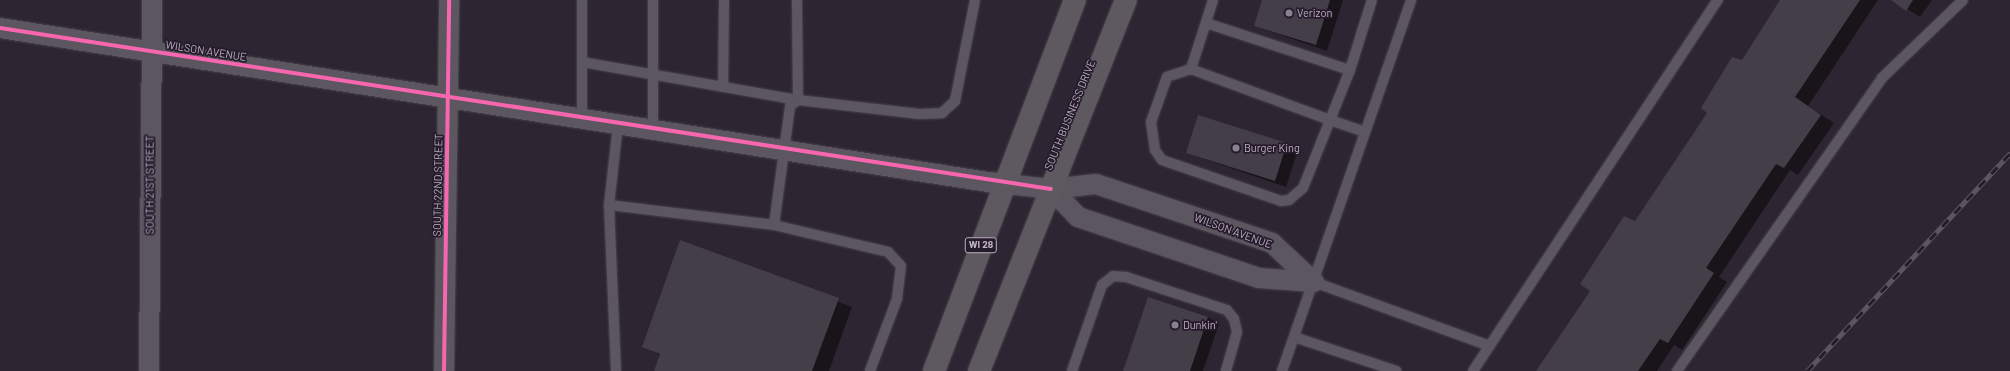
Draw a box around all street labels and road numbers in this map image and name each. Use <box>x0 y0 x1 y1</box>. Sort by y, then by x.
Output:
street label: WILSON AVENUE <box>164 38 248 64</box>
street label: SOUTH BUSINESS DRIVE <box>1042 58 1098 172</box>
street label: SOUTH 22ND STREET <box>431 133 445 237</box>
street label: SOUTH 21ST STREET <box>143 135 157 235</box>
street label: WILSON AVENUE <box>1192 211 1274 251</box>
road number: WI 28 <box>964 237 998 253</box>

